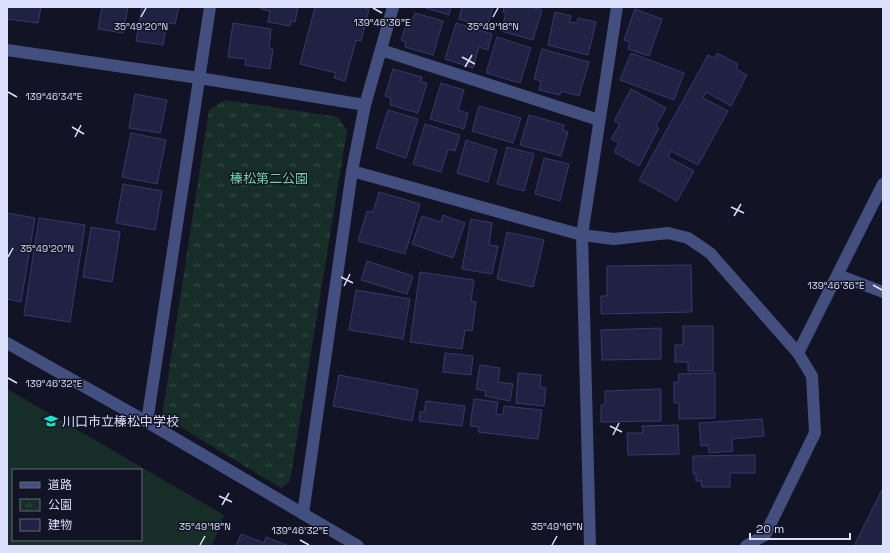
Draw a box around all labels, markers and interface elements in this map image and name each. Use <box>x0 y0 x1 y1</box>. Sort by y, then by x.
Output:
text: 139°46'36"E <box>353 16 411 29</box>
text: 35°49'20"N <box>114 20 168 33</box>
text: 35°49'18"N <box>467 20 519 33</box>
text: 139°46'34"E <box>26 90 83 103</box>
park label: 榛松第二公園 <box>230 170 308 187</box>
text: 35°49'20"N <box>20 242 74 255</box>
text: 139°46'36"E <box>807 279 865 292</box>
text: 139°46'32"E <box>26 377 83 390</box>
school or university icon: 川口市立榛松中学校 <box>43 413 59 429</box>
place label: 川口市立榛松中学校 <box>62 413 179 430</box>
legend <box>12 469 142 541</box>
text: 道路 <box>48 477 72 493</box>
text: 公園 <box>48 497 72 513</box>
scale bar <box>750 515 850 541</box>
text: 建物 <box>48 517 72 533</box>
text: 35°49'18"N <box>179 520 231 533</box>
text: 35°49'16"N <box>531 520 583 533</box>
text: 20 m <box>756 521 784 537</box>
text: 139°46'32"E <box>272 524 329 537</box>

